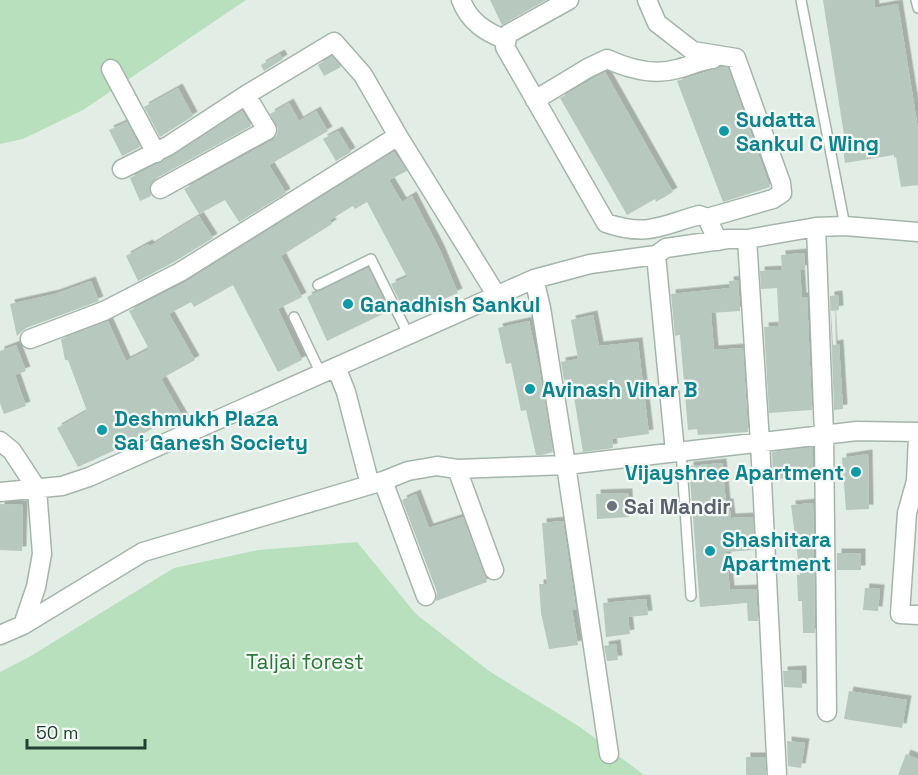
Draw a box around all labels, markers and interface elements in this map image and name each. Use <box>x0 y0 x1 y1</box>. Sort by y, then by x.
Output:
place label: Sudatta Sankul C Wing <box>736 106 879 157</box>
marker: Sudatta Sankul C Wing <box>717 124 731 138</box>
place label: Ganadhish Sankul <box>360 291 540 318</box>
marker: Ganadhish Sankul <box>341 297 355 311</box>
place label: Avinash Vihar B <box>542 376 697 403</box>
marker: Avinash Vihar B <box>523 382 537 396</box>
place label: Deshmukh Plaza Sai Ganesh Society <box>114 405 308 456</box>
marker: Deshmukh Plaza Sai Ganesh Society <box>95 423 109 437</box>
place label: Vijayshree Apartment <box>625 459 844 486</box>
marker: Vijayshree Apartment <box>849 465 863 479</box>
place label: Sai Mandir <box>624 493 731 520</box>
marker: Sai Mandir <box>605 499 619 513</box>
place label: Shashitara Apartment <box>722 526 831 577</box>
marker: Shashitara Apartment <box>703 544 717 558</box>
park label: Taljai forest <box>246 648 364 675</box>
scale bar <box>27 712 146 750</box>
text: 50 m <box>36 721 78 744</box>

